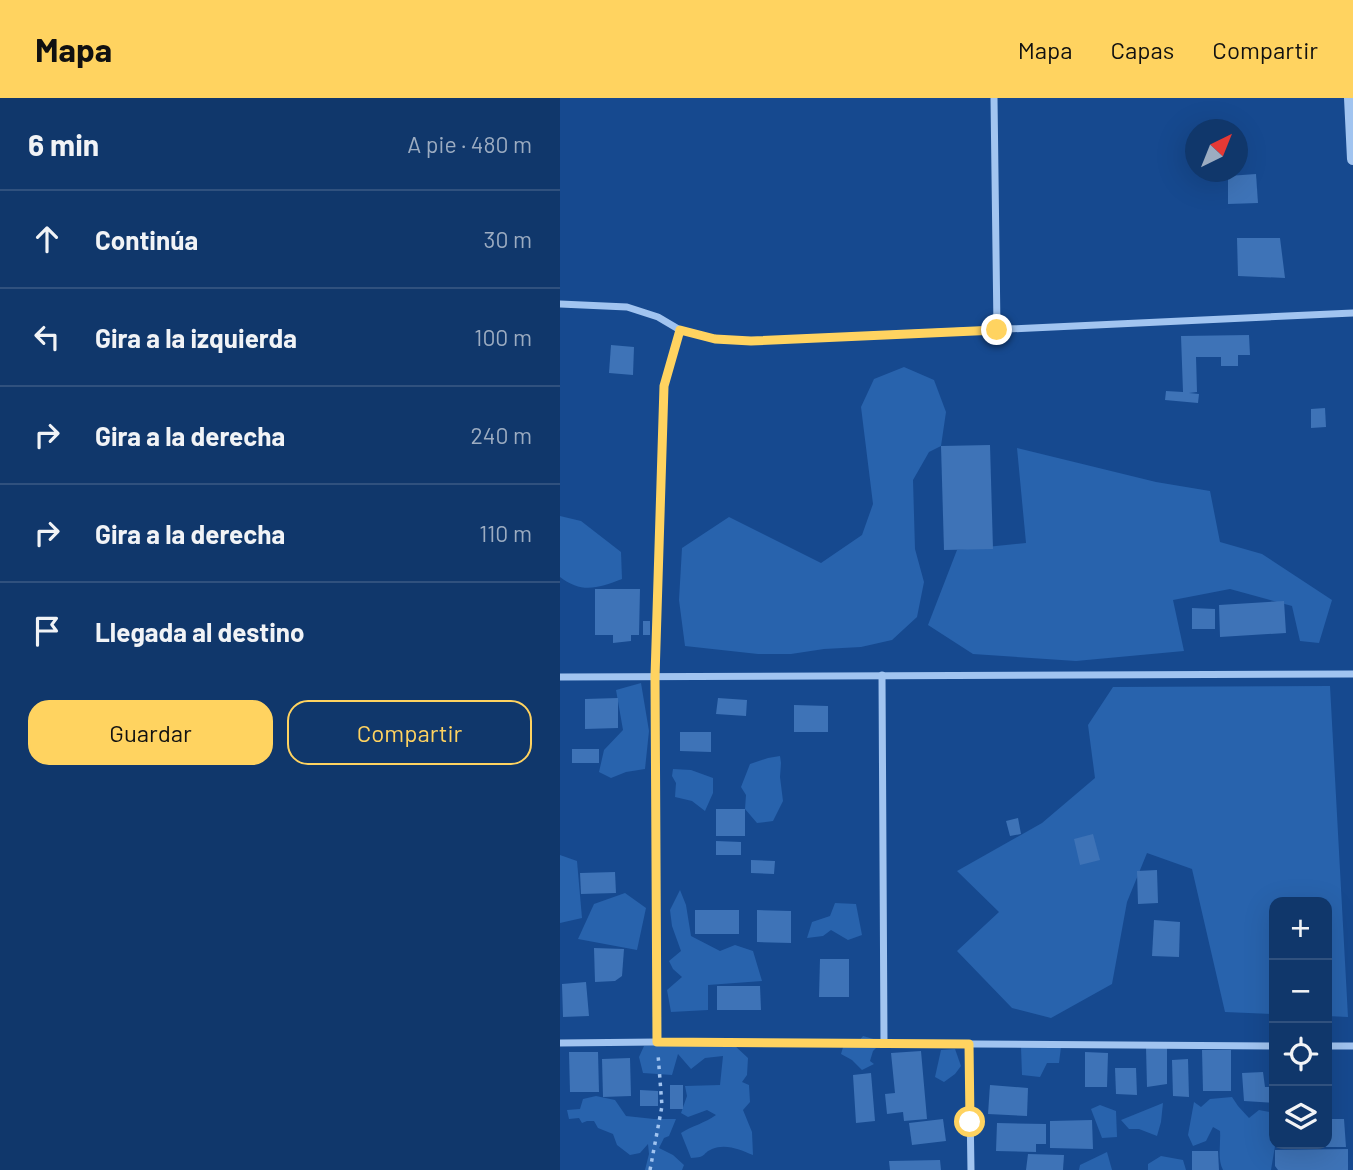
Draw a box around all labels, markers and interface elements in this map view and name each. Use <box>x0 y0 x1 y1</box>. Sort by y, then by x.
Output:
text: Mapa <box>35 29 112 69</box>
text: Mapa <box>1018 35 1073 64</box>
text: Capas <box>1111 35 1174 64</box>
text: Compartir <box>1212 35 1318 64</box>
north arrow <box>1185 119 1248 182</box>
text: 6 min <box>28 126 99 162</box>
text: A pie · 480 m <box>407 130 532 158</box>
icon: ahead <box>28 220 66 258</box>
text: Continúa <box>95 224 198 255</box>
text: 30 m <box>484 225 532 253</box>
route end <box>981 314 1012 345</box>
icon: left <box>28 318 66 356</box>
text: Gira a la izquierda <box>95 322 297 353</box>
text: 100 m <box>474 323 532 351</box>
icon: right <box>28 416 66 454</box>
text: Gira a la derecha <box>95 420 285 451</box>
text: 240 m <box>470 421 532 449</box>
icon: right <box>28 514 66 552</box>
text: Gira a la derecha <box>95 518 285 549</box>
text: 110 m <box>479 519 532 547</box>
icon: arrive <box>28 612 66 650</box>
text: Llegada al destino <box>95 616 304 647</box>
button: Guardar <box>28 700 273 765</box>
button: Compartir <box>287 700 532 765</box>
map controls <box>1269 897 1332 1149</box>
button: + <box>1269 897 1332 960</box>
button: − <box>1269 960 1332 1023</box>
button: locate <box>1269 1023 1332 1086</box>
button: layers <box>1269 1086 1332 1149</box>
route start <box>954 1106 985 1137</box>

